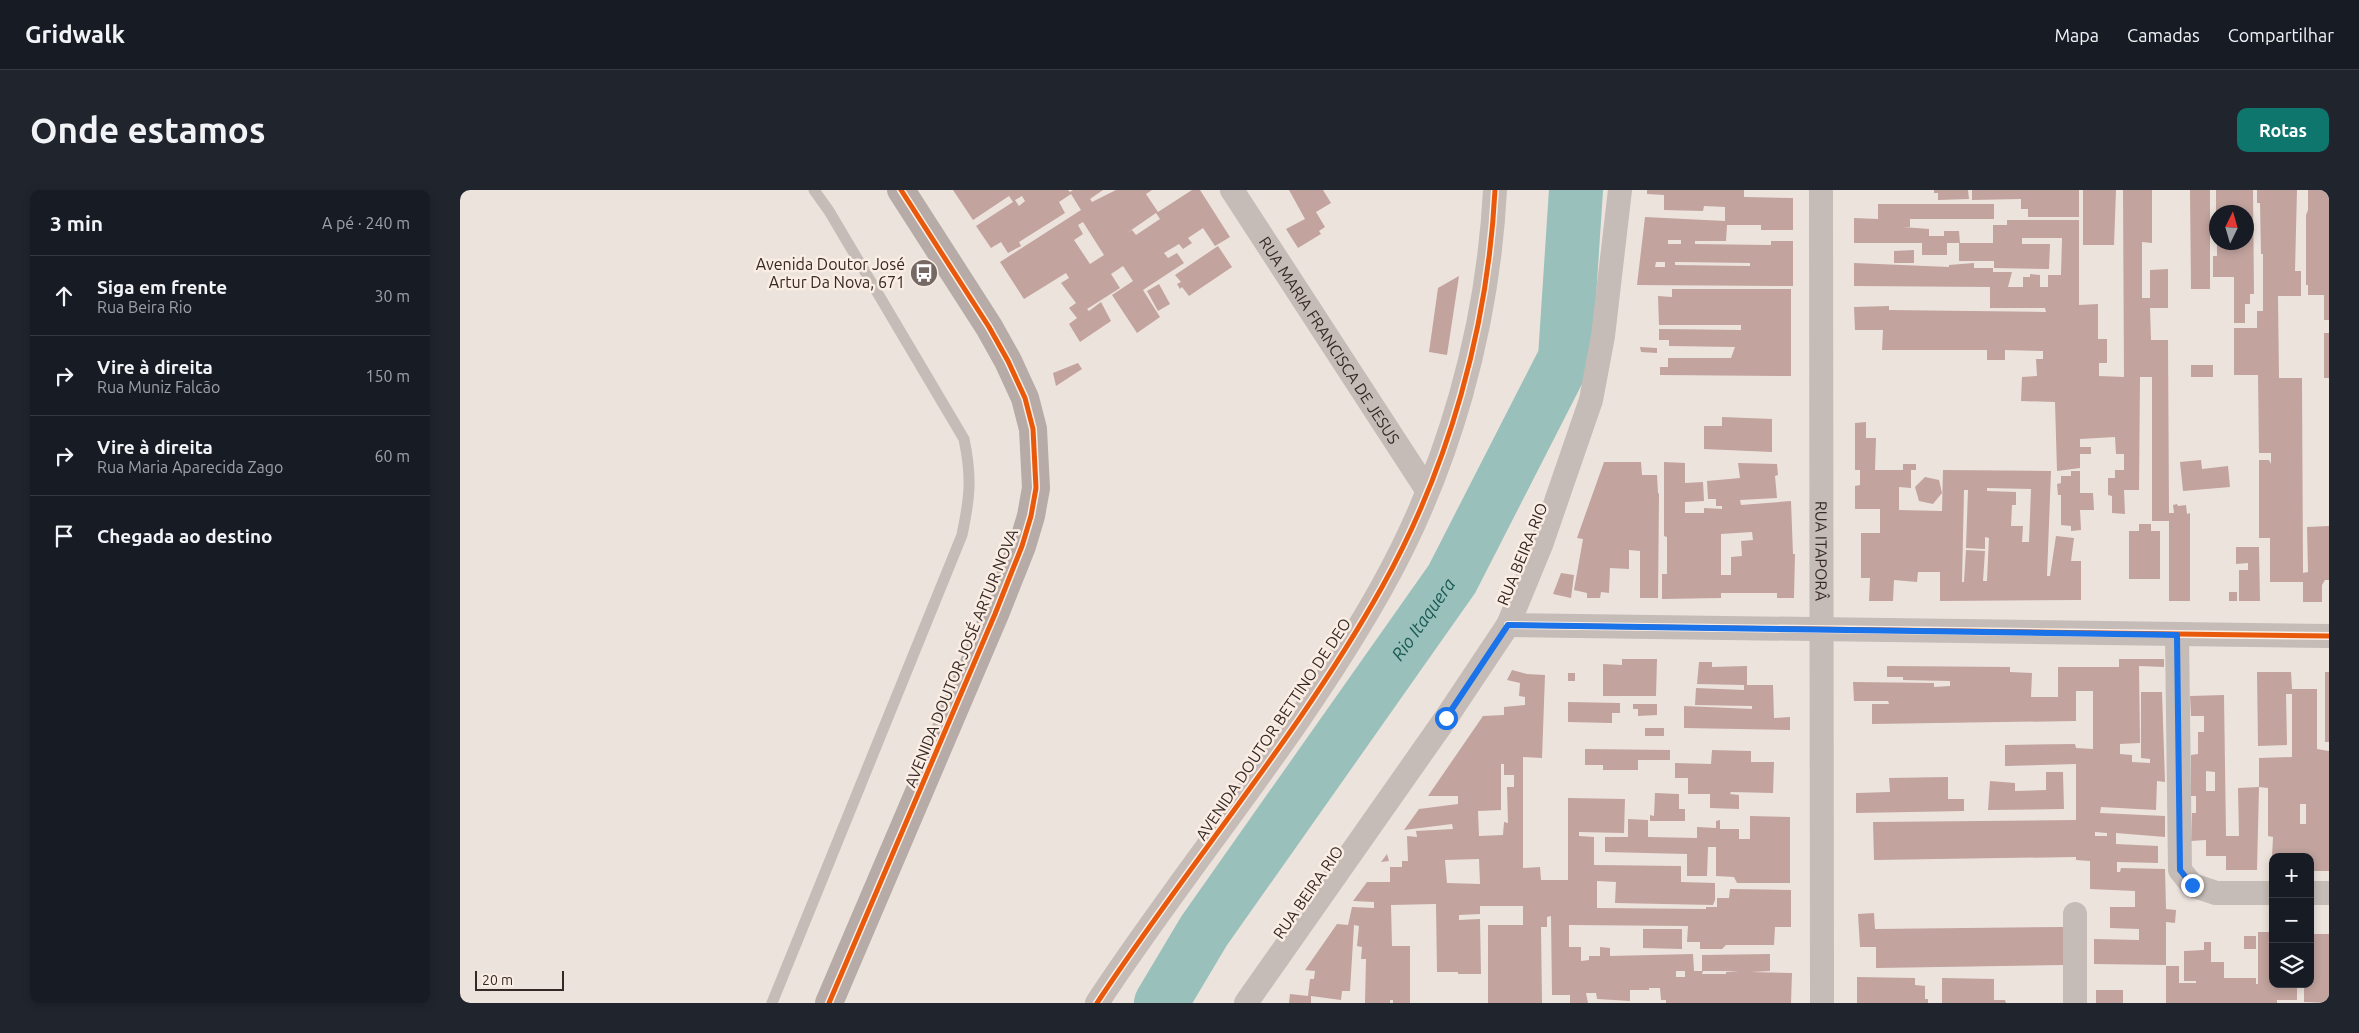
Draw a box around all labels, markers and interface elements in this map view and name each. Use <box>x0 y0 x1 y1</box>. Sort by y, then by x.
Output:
text: Gridwalk <box>25 21 125 48</box>
text: Mapa <box>2054 25 2099 45</box>
text: Camadas <box>2127 25 2200 45</box>
text: Compartilhar <box>2228 25 2334 45</box>
button: Rotas <box>2237 108 2329 152</box>
text: Onde estamos <box>30 110 265 150</box>
north arrow <box>2209 205 2254 250</box>
text: 3 min <box>50 211 103 235</box>
text: A pé · 240 m <box>322 214 410 232</box>
street label: RUA MARIA FRANCISCA DE JESUS <box>1256 233 1403 447</box>
place label: Avenida Doutor José Artur Da Nova, 671 <box>756 255 905 291</box>
bus stop icon: Avenida Doutor José Artur Da Nova, 671 <box>909 258 939 288</box>
text: Siga em frente <box>97 276 227 298</box>
icon: ahead <box>50 282 78 310</box>
text: 30 m <box>374 287 410 305</box>
text: Rua Beira Rio <box>97 298 192 316</box>
text: Vire à direita <box>97 356 213 378</box>
icon: right <box>50 362 78 390</box>
text: 150 m <box>365 367 410 385</box>
text: Rua Muniz Falcão <box>97 378 220 396</box>
text: Vire à direita <box>97 436 213 458</box>
icon: right <box>50 442 78 470</box>
text: 60 m <box>374 447 410 465</box>
text: Rua Maria Aparecida Zago <box>97 458 283 476</box>
street label: RUA BEIRA RIO <box>1493 500 1551 608</box>
street label: RUA ITAPORÂ <box>1812 501 1832 602</box>
icon: arrive <box>50 522 78 550</box>
text: Chegada ao destino <box>97 525 273 547</box>
street label: AVENIDA DOUTOR JOSÉ ARTUR NOVA <box>899 525 1022 790</box>
water label: Rio Itaquera <box>1387 574 1459 664</box>
street label: AVENIDA DOUTOR BETTINO DE DEO <box>1192 615 1354 843</box>
route start <box>1435 707 1458 730</box>
street label: RUA BEIRA RIO <box>1269 842 1347 942</box>
map controls <box>2269 853 2314 988</box>
button: + <box>2269 853 2314 898</box>
route end <box>2181 874 2204 897</box>
button: − <box>2269 898 2314 943</box>
button: layers <box>2269 943 2314 988</box>
scale bar <box>475 968 564 991</box>
text: 20 m <box>482 972 513 988</box>

